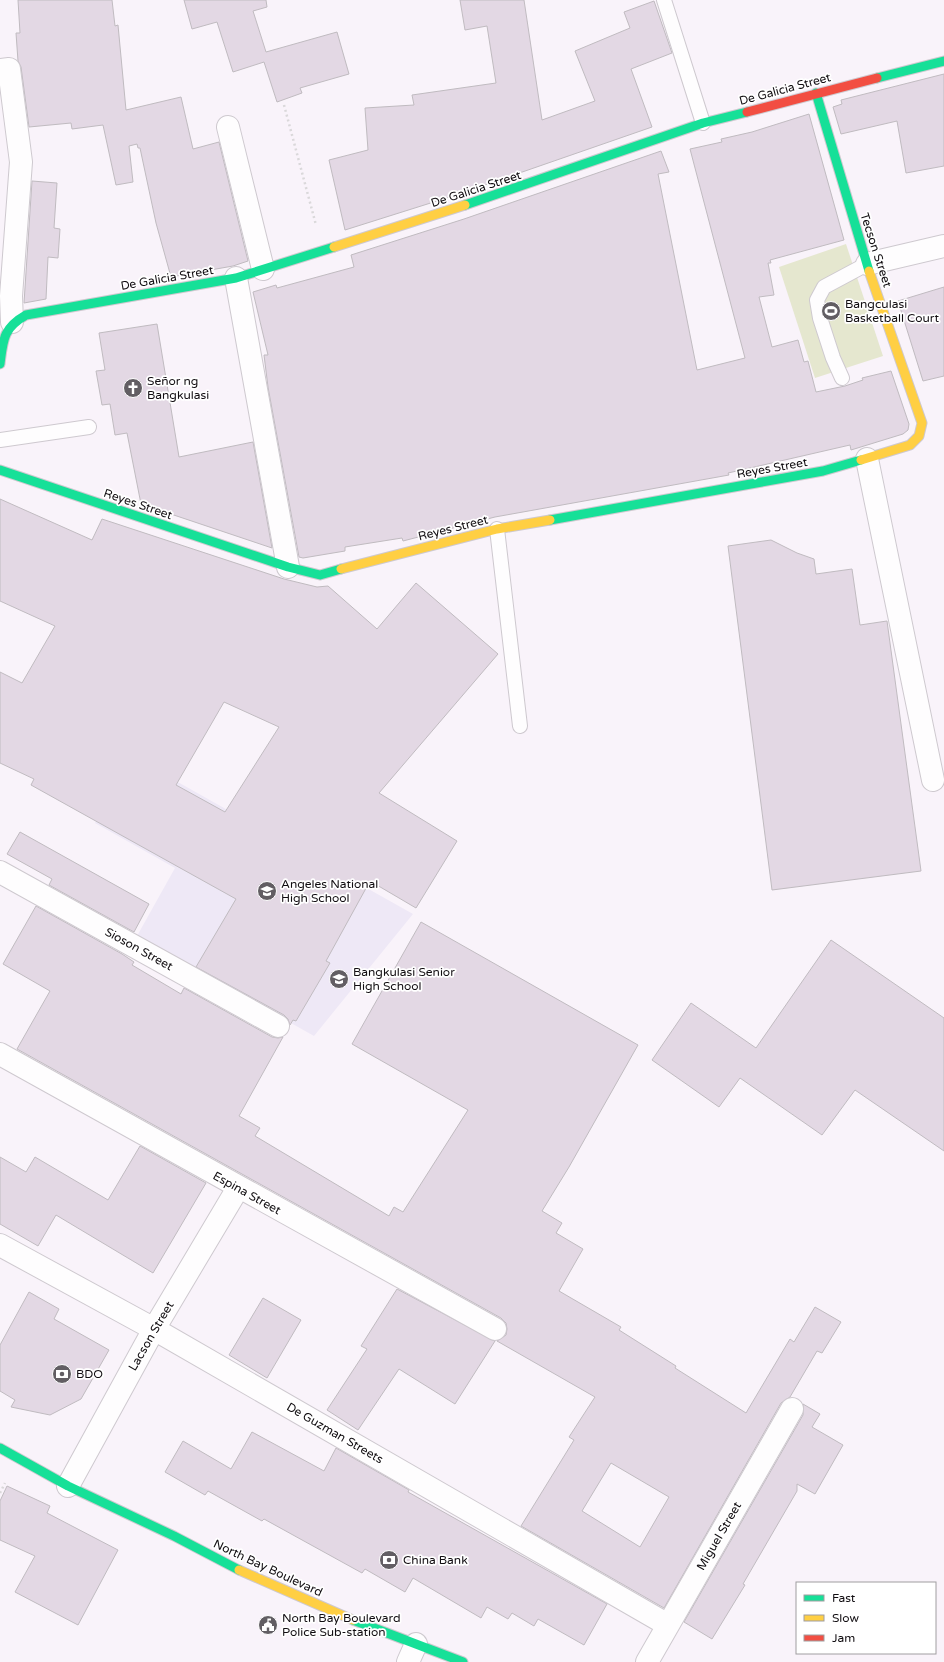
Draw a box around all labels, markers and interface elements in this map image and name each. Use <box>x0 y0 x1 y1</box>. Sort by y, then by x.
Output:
street label: De Galicia Street <box>738 70 833 108</box>
street label: De Galicia Street <box>429 168 523 210</box>
street label: Tecson Street <box>857 211 895 289</box>
street label: De Galicia Street <box>119 263 215 293</box>
place label: Bangculasi Basketball Court <box>845 297 939 325</box>
sports icon: Bangculasi Basketball Court <box>820 300 842 322</box>
place label: Señor ng Bangkulasi <box>147 374 209 402</box>
church icon: Señor ng Bangkulasi <box>122 377 144 399</box>
street label: Reyes Street <box>736 455 809 481</box>
street label: Reyes Street <box>102 486 175 522</box>
street label: Reyes Street <box>417 512 490 543</box>
place label: Angeles National High School <box>281 877 378 905</box>
school or university icon: Angeles National High School <box>256 880 278 902</box>
street label: Sioson Street <box>103 925 176 974</box>
place label: Bangkulasi Senior High School <box>353 965 455 993</box>
school or university icon: Bangkulasi Senior High School <box>328 968 350 990</box>
street label: Espina Street <box>211 1169 284 1218</box>
street label: Lacson Street <box>125 1298 177 1373</box>
bank icon: BDO <box>51 1363 73 1385</box>
place label: BDO <box>76 1367 103 1381</box>
street label: De Guzman Streets <box>284 1400 386 1467</box>
street label: Miguel Street <box>694 1499 744 1573</box>
street label: North Bay Boulevard <box>211 1537 325 1599</box>
bank icon: China Bank <box>378 1549 400 1571</box>
place label: China Bank <box>403 1553 468 1567</box>
legend <box>796 1582 936 1654</box>
text: Fast <box>832 1591 856 1605</box>
place label: North Bay Boulevard Police Sub-station <box>282 1611 401 1639</box>
text: Slow <box>832 1611 859 1625</box>
public building icon: North Bay Boulevard Police Sub-station <box>257 1614 279 1636</box>
text: Jam <box>832 1631 855 1645</box>

